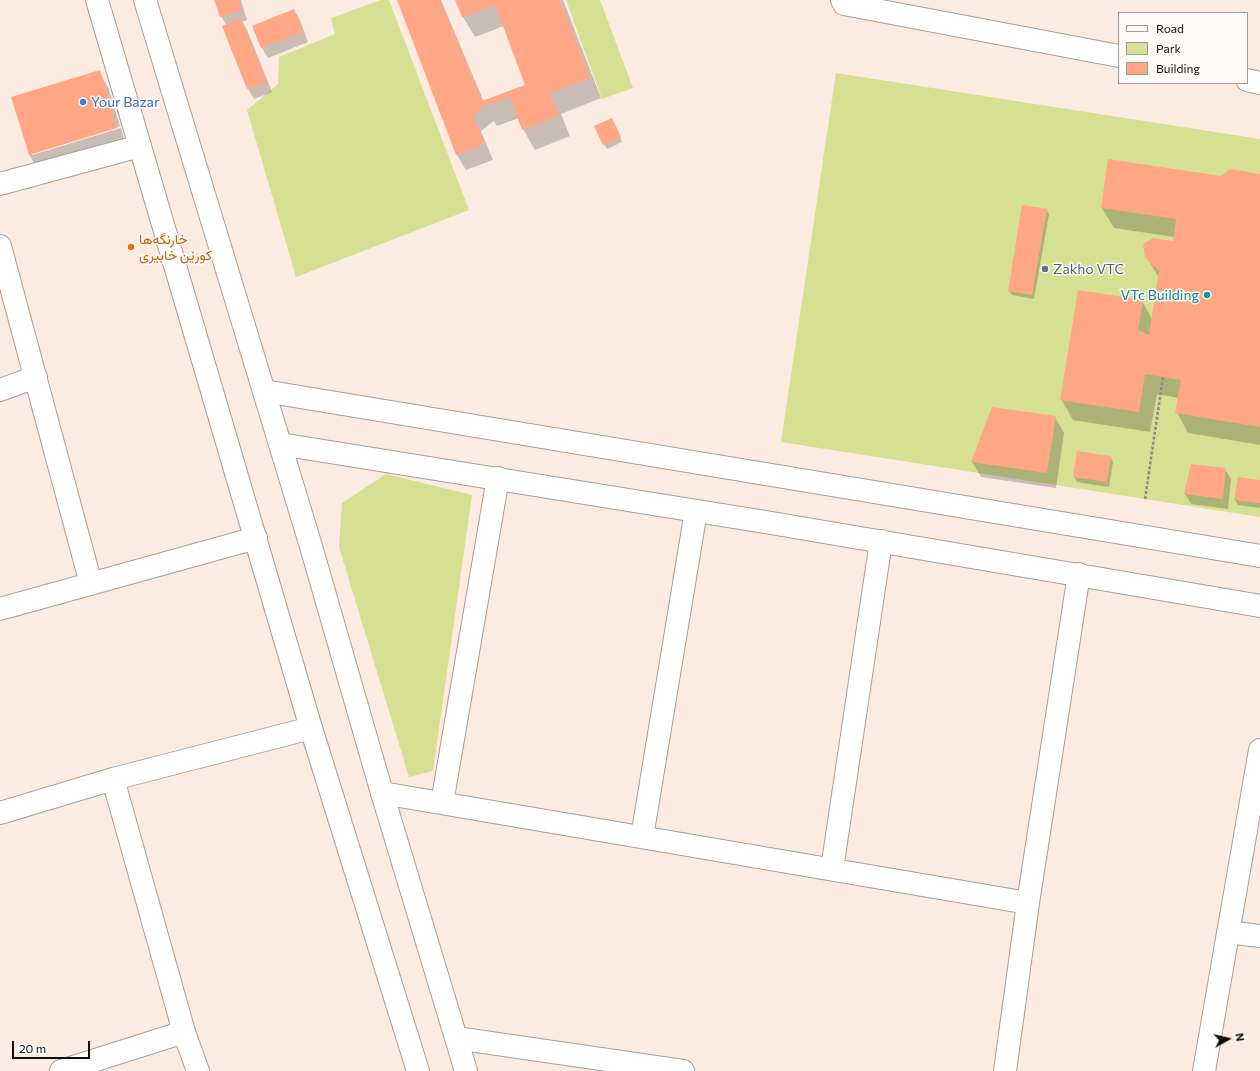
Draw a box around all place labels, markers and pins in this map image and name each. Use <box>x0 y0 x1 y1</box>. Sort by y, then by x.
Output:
place label: Your Bazar <box>91 94 160 110</box>
marker: Your Bazar <box>78 97 88 107</box>
place label: خارنگه‌ها كورێن خابيرى <box>139 231 212 264</box>
marker: خارنگه‌ها كورێن خابيرى <box>126 242 136 252</box>
place label: Zakho VTC <box>1053 261 1124 277</box>
marker: Zakho VTC <box>1040 264 1050 274</box>
place label: VTc Building <box>1121 287 1199 303</box>
marker: VTc Building <box>1202 290 1212 300</box>

